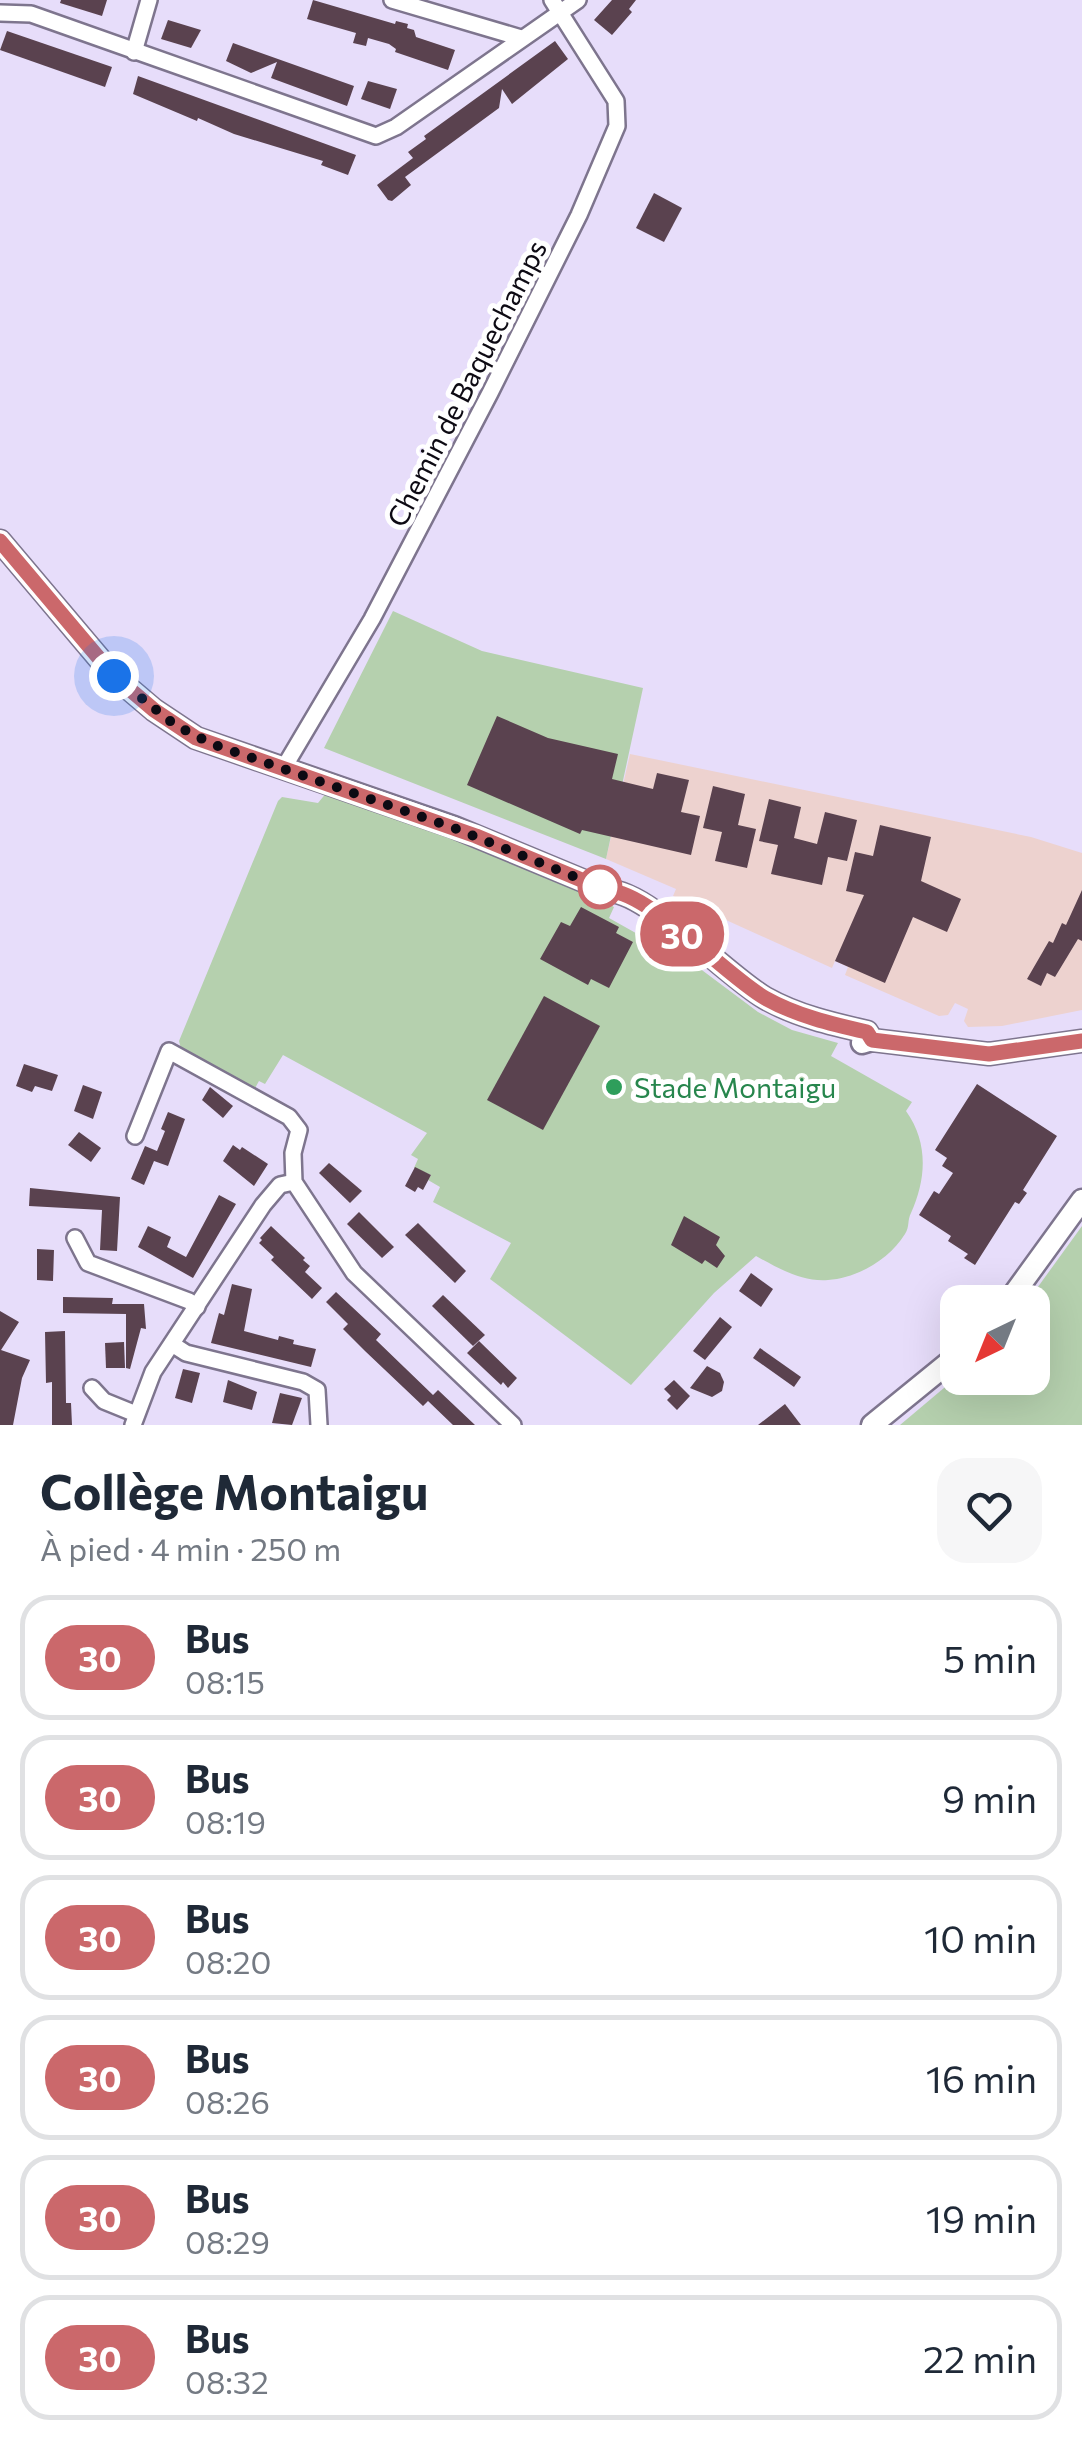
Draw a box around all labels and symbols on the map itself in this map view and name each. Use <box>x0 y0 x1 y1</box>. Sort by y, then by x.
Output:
street label: Chemin de Baquechamps <box>379 234 553 532</box>
your location <box>89 651 139 701</box>
unlabelled marker <box>579 866 621 908</box>
line badge: 30 <box>637 902 727 966</box>
place label: Stade Montaigu <box>634 1070 836 1104</box>
marker: Stade Montaigu <box>603 1076 625 1098</box>
north arrow <box>940 1285 1050 1395</box>

